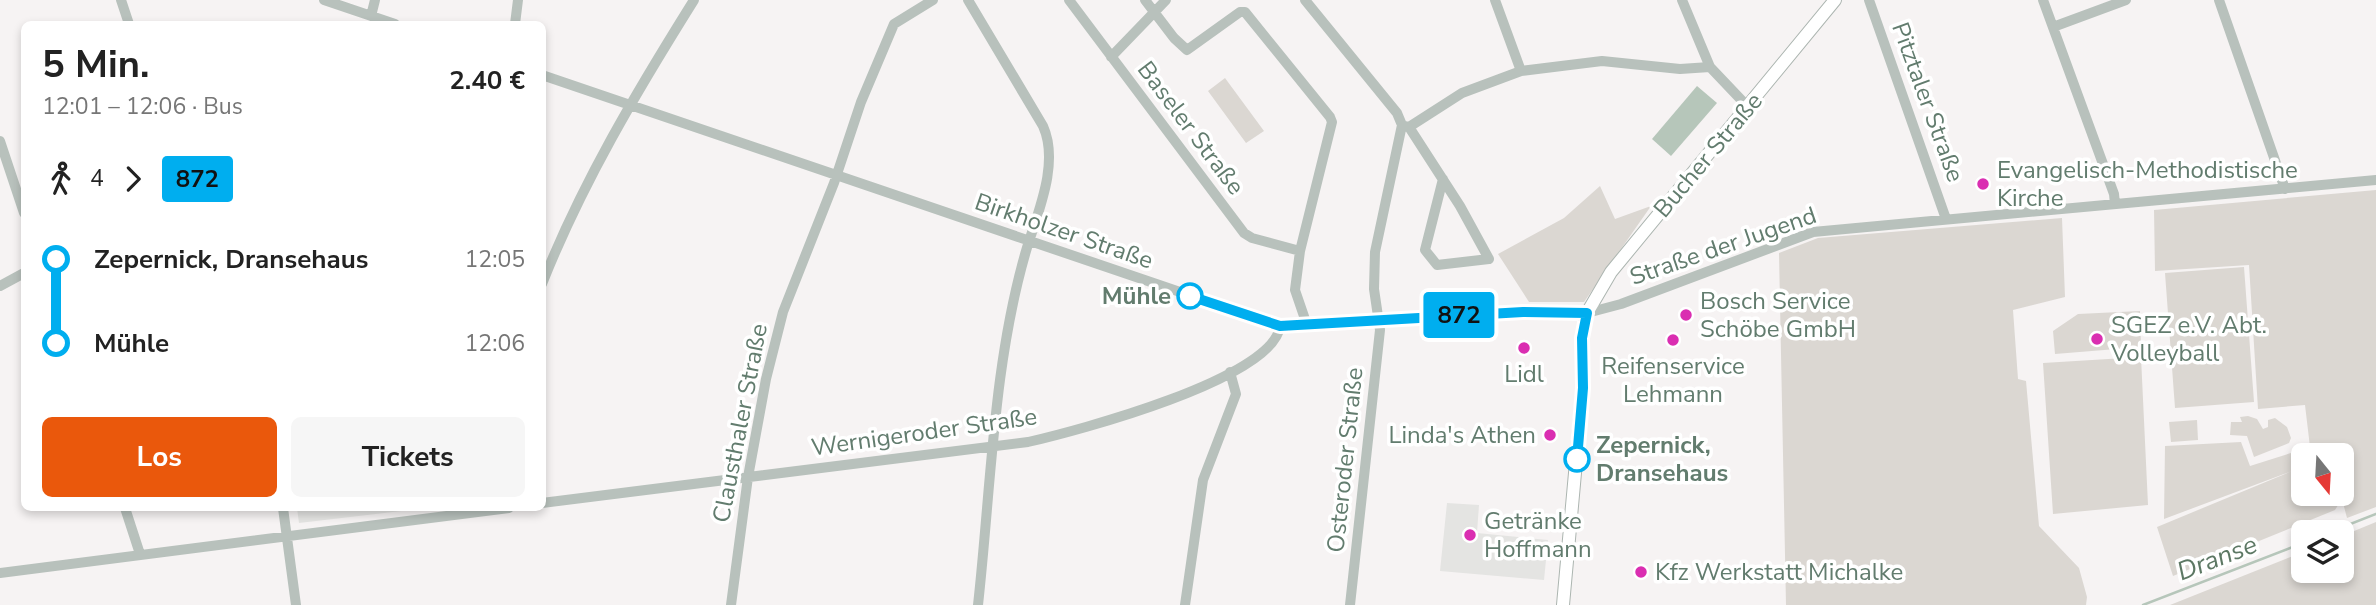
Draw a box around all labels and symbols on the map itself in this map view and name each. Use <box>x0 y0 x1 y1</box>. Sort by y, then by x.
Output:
street label: Pitztaler Straße <box>1884 18 1972 186</box>
street label: Baseler Straße <box>1130 55 1252 201</box>
street label: Bucher Straße <box>1646 86 1770 224</box>
place label: Evangelisch-Methodistische Kirche <box>1997 154 2298 214</box>
marker: Evangelisch-Methodistische Kirche <box>1975 176 1991 192</box>
street label: Birkholzer Straße <box>971 185 1157 277</box>
street label: Straße der Jugend <box>1625 199 1821 293</box>
place label: Mühle <box>1102 280 1171 312</box>
marker: Mühle <box>1177 283 1203 309</box>
place label: Bosch Service Schöbe GmbH <box>1700 285 1856 345</box>
line badge: 872 <box>1419 292 1499 338</box>
marker: Bosch Service Schöbe GmbH <box>1678 307 1694 323</box>
place label: SGEZ e.V. Abt. Volleyball <box>2110 309 2267 369</box>
street label: Clausthaler Straße <box>705 321 775 525</box>
marker: SGEZ e.V. Abt. Volleyball <box>2089 331 2105 347</box>
marker: Reifenservice Lehmann <box>1665 332 1681 348</box>
marker: Lidl <box>1516 340 1532 356</box>
place label: Reifenservice Lehmann <box>1601 350 1745 410</box>
place label: Lidl <box>1504 358 1544 390</box>
street label: Osteroder Straße <box>1319 366 1371 554</box>
street label: Wernigeroder Straße <box>809 400 1039 464</box>
place label: Linda's Athen <box>1388 419 1536 451</box>
marker: Linda's Athen <box>1542 427 1558 443</box>
place label: Zepernick, Dransehaus <box>1596 429 1728 489</box>
north arrow <box>2291 443 2354 506</box>
marker: Zepernick, Dransehaus <box>1564 446 1590 472</box>
place label: Getränke Hoffmann <box>1484 505 1592 565</box>
marker: Getränke Hoffmann <box>1462 527 1478 543</box>
water label: Dranse <box>2172 527 2262 589</box>
place label: Kfz Werkstatt Michalke <box>1655 556 1903 588</box>
marker: Kfz Werkstatt Michalke <box>1633 564 1649 580</box>

